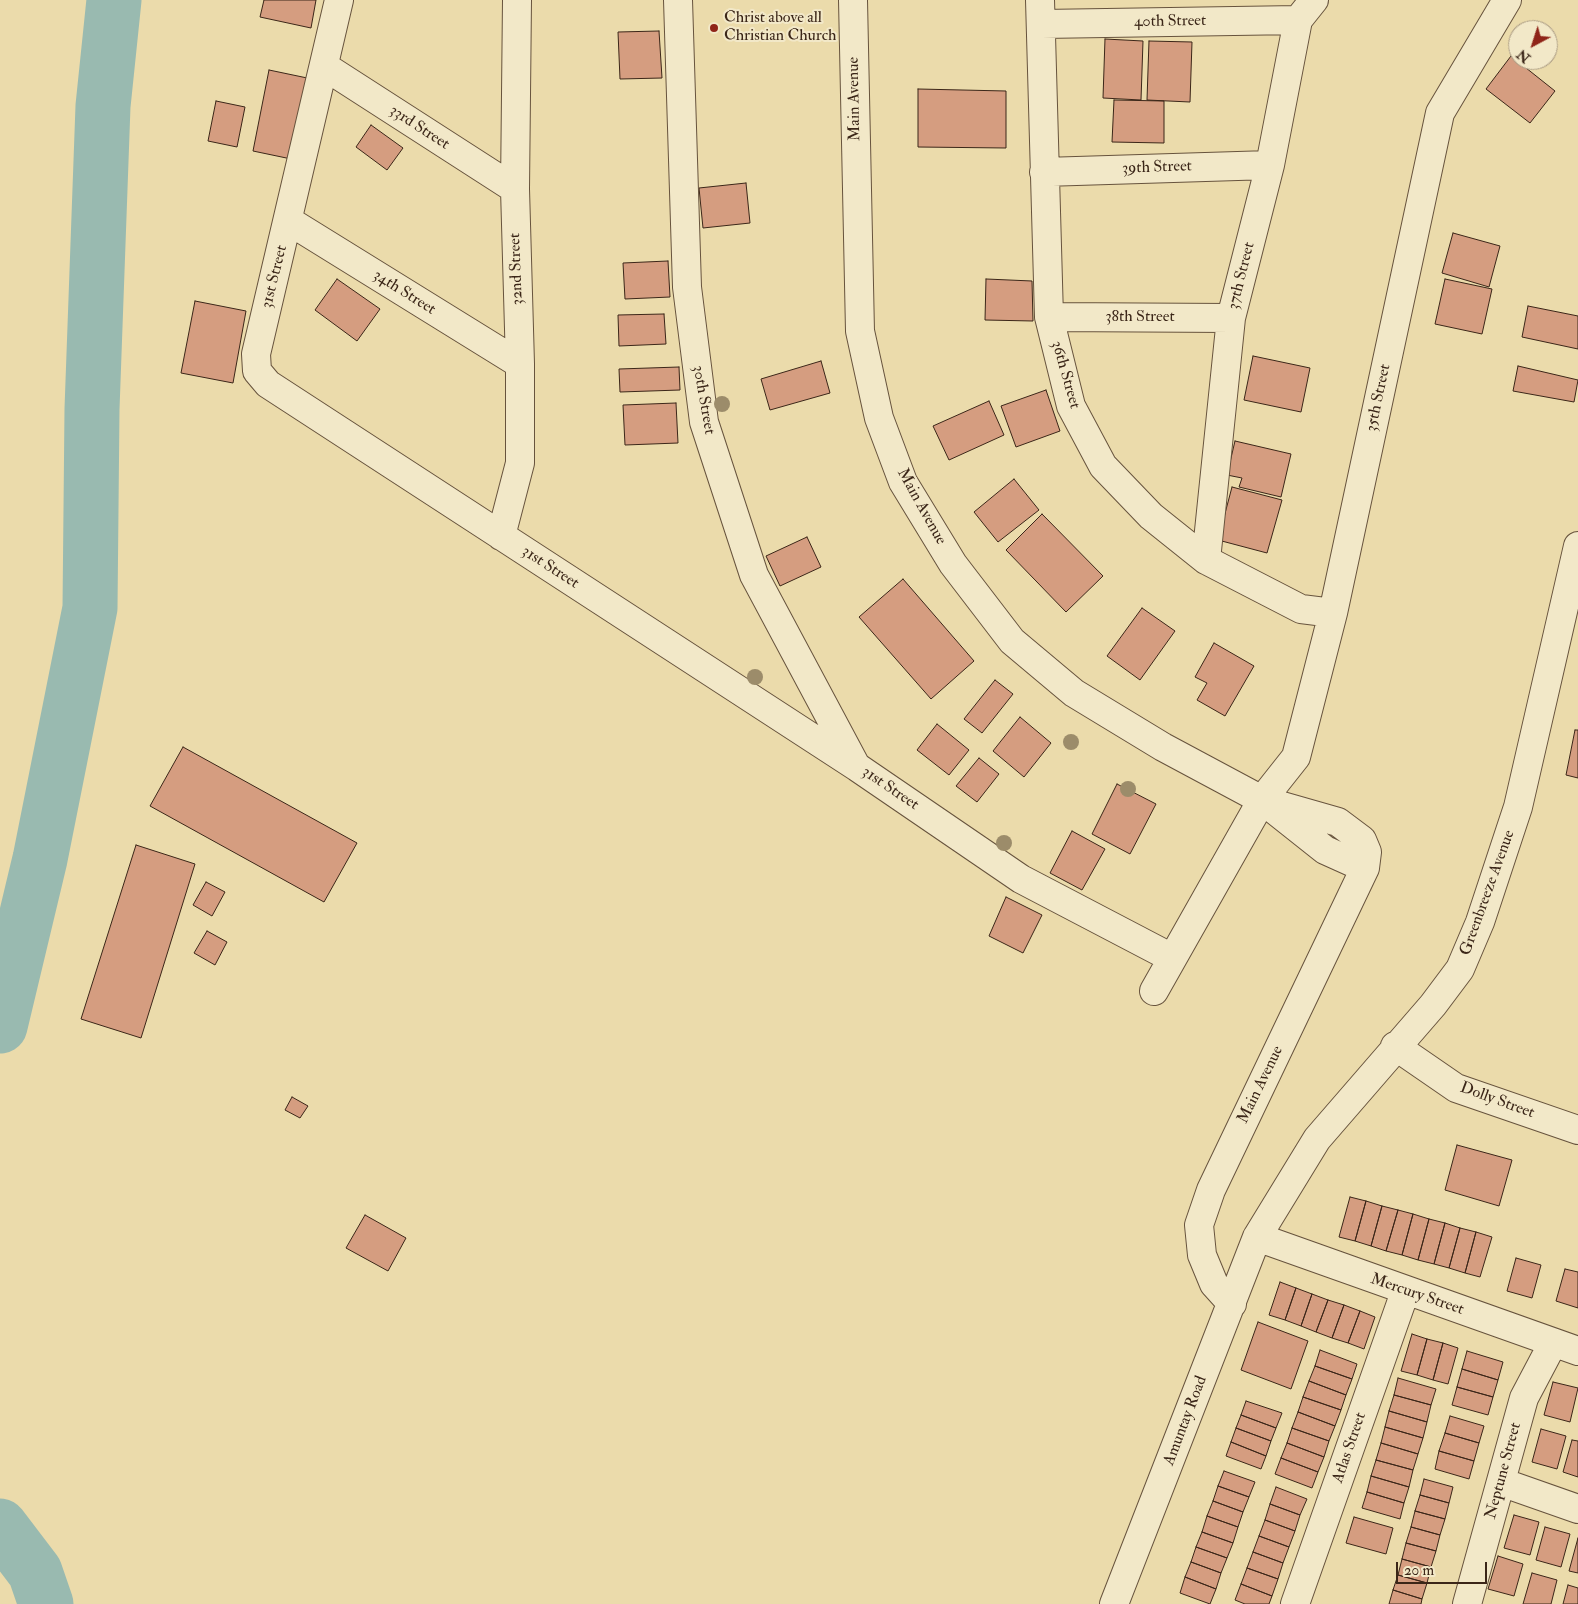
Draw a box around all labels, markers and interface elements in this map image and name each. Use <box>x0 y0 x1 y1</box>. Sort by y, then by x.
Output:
place label: Christ above all Christian Church <box>724 9 836 47</box>
street label: 40th Street <box>1134 12 1206 32</box>
north arrow <box>1508 20 1558 70</box>
marker: Christ above all Christian Church <box>708 22 720 34</box>
text: N <box>1513 46 1534 67</box>
street label: Main Avenue <box>845 57 865 141</box>
street label: 33rd Street <box>385 101 453 155</box>
street label: 39th Street <box>1122 157 1192 179</box>
street label: 32nd Street <box>506 233 528 305</box>
street label: 37th Street <box>1224 240 1260 312</box>
street label: 31st Street <box>258 243 292 311</box>
street label: 34th Street <box>369 266 439 320</box>
street label: 38th Street <box>1105 308 1175 328</box>
street label: 36th Street <box>1046 339 1084 411</box>
street label: 35th Street <box>1362 362 1396 434</box>
street label: 30th Street <box>687 364 719 436</box>
street label: Main Avenue <box>892 466 950 548</box>
street label: 31st Street <box>518 542 582 594</box>
street label: 31st Street <box>858 763 922 815</box>
street label: Greenbreeze Avenue <box>1456 828 1520 958</box>
street label: Main Avenue <box>1234 1043 1288 1127</box>
street label: Dolly Street <box>1457 1079 1537 1123</box>
street label: Mercury Street <box>1368 1270 1466 1320</box>
street label: Amuntay Road <box>1160 1374 1212 1468</box>
street label: Atlas Street <box>1329 1410 1371 1486</box>
street label: Neptune Street <box>1482 1421 1526 1521</box>
scale bar <box>1398 1552 1489 1584</box>
text: 20 m <box>1404 1561 1434 1580</box>

